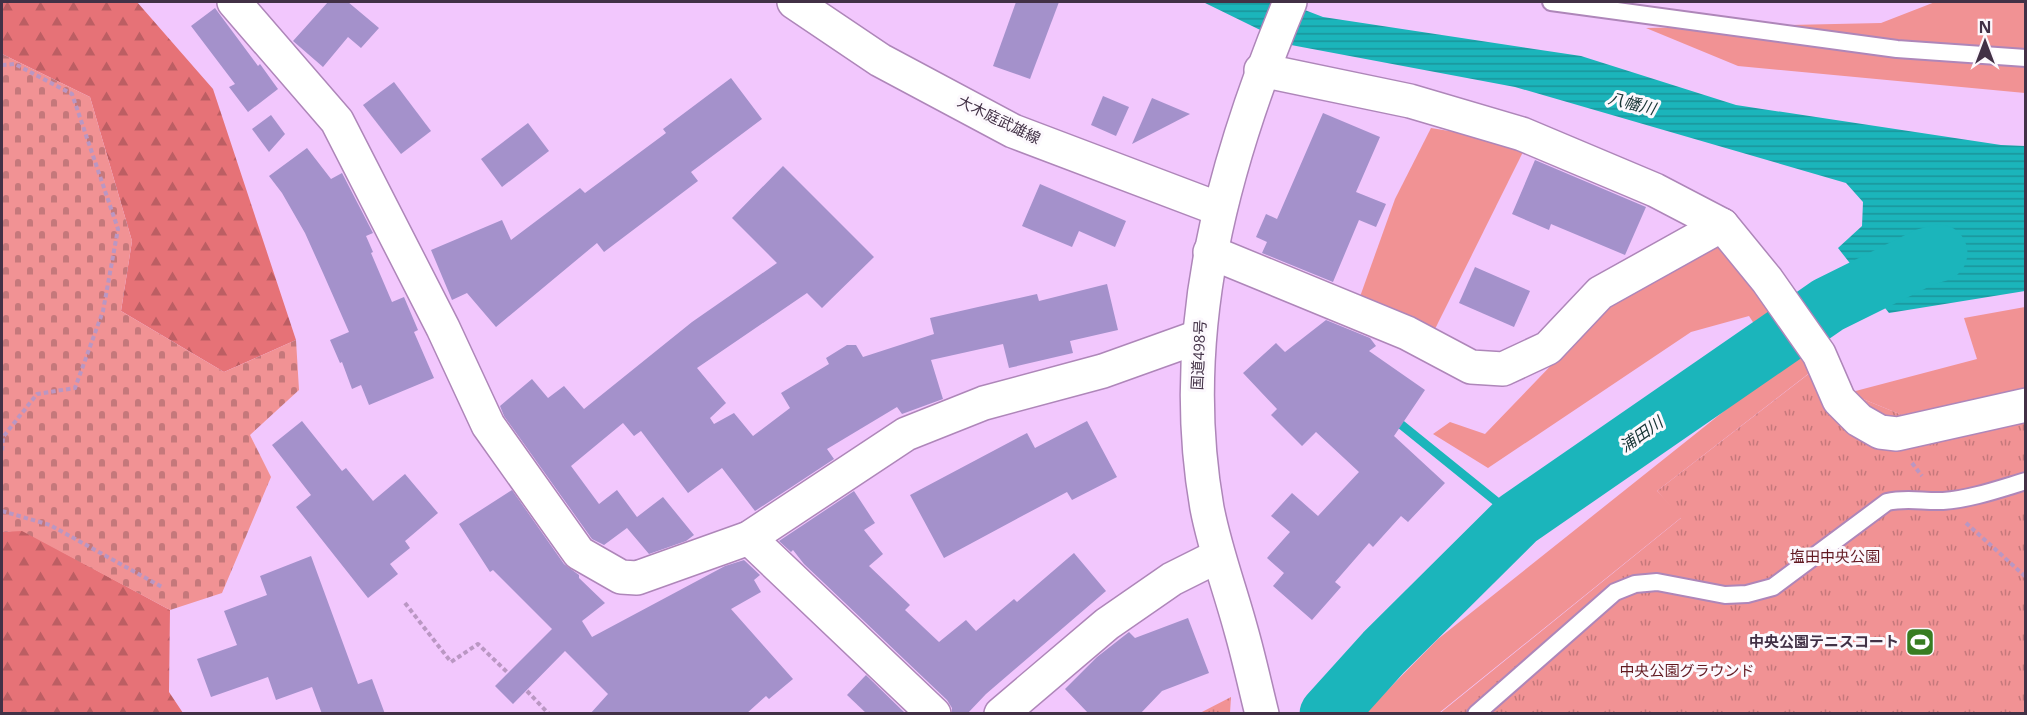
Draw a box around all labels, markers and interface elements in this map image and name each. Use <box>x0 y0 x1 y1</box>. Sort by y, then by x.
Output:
north arrow <box>1955 12 2015 72</box>
text: N <box>1978 16 1992 38</box>
water label: 八幡川 <box>1606 87 1660 120</box>
street label: 大木庭武雄線 <box>955 90 1044 148</box>
street label: 国道498号 <box>1186 319 1210 391</box>
water label: 浦田川 <box>1615 410 1669 457</box>
park label: 塩田中央公園 <box>1790 546 1880 566</box>
sports icon: 中央公園テニスコート <box>1904 626 1936 658</box>
place label: 中央公園テニスコート <box>1749 631 1899 651</box>
park label: 中央公園グラウンド <box>1619 660 1755 680</box>

